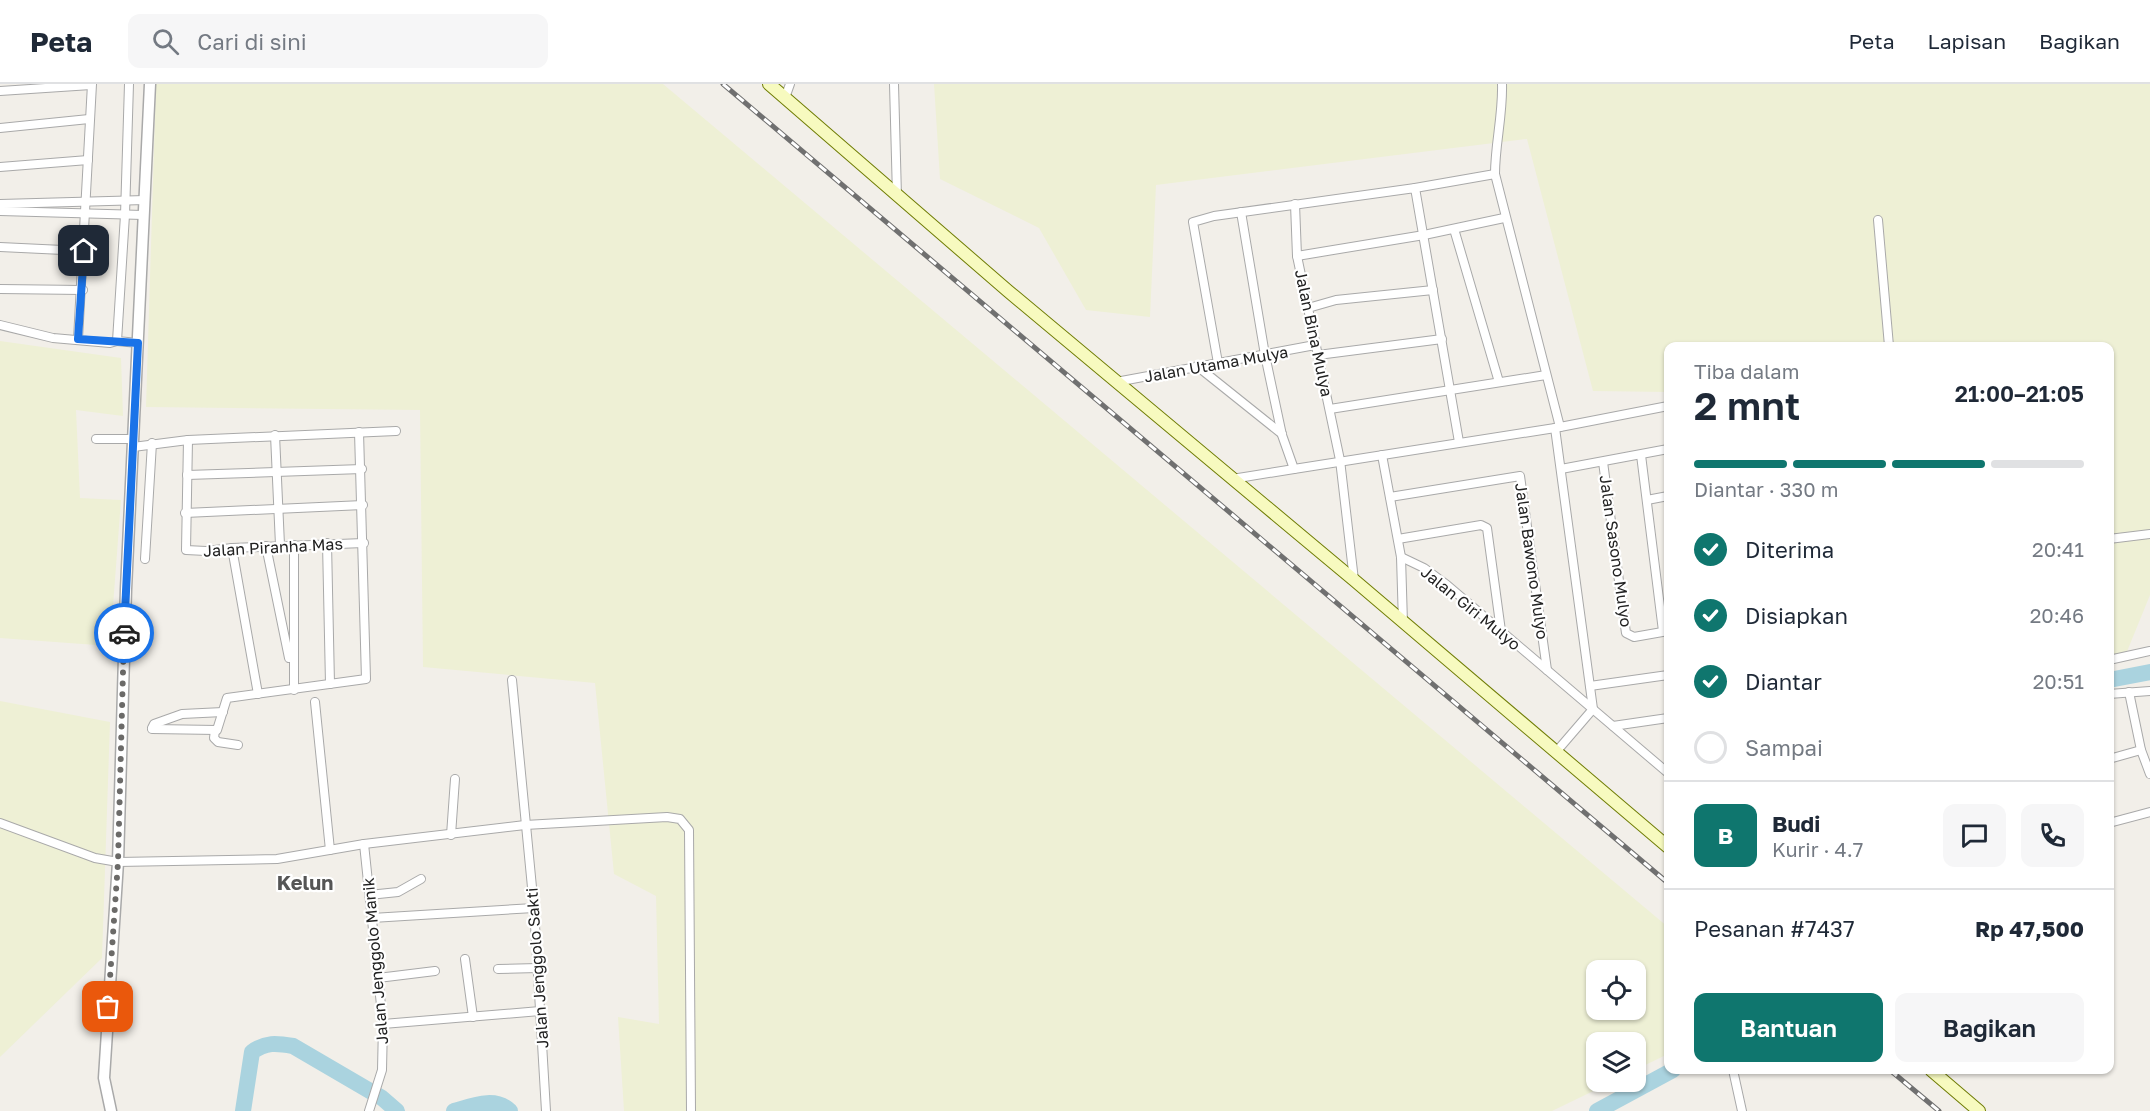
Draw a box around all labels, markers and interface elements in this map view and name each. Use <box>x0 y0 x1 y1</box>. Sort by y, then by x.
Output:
search box <box>128 14 548 68</box>
text: Peta <box>30 25 92 58</box>
icon: search <box>149 25 182 58</box>
text: Cari di sini <box>197 28 307 55</box>
text: Peta <box>1849 28 1895 54</box>
text: Lapisan <box>1928 28 2006 54</box>
text: Bagikan <box>2039 28 2120 54</box>
pin <box>58 225 109 276</box>
icon: home <box>67 234 100 267</box>
street label: Jalan Bina Mulya <box>1291 268 1337 398</box>
street label: Jalan Utama Mulya <box>1142 341 1290 387</box>
text: Tiba dalam <box>1694 359 1799 383</box>
text: 21:00–21:05 <box>1955 380 2084 407</box>
text: 2 mnt <box>1694 382 1800 429</box>
street label: Jalan Sasono Mulyo <box>1595 474 1637 628</box>
text: Diantar · 330 m <box>1694 477 1838 501</box>
street label: Jalan Bawono Mulyo <box>1511 481 1553 641</box>
street label: Jalan Piranha Mas <box>203 533 343 561</box>
icon: check <box>1694 533 1727 566</box>
text: Diterima <box>1745 536 1834 563</box>
text: 20:41 <box>2032 537 2084 561</box>
street label: Jalan Giri Mulyo <box>1417 562 1525 654</box>
icon: check <box>1694 599 1727 632</box>
text: Disiapkan <box>1745 602 1848 629</box>
courier <box>94 603 154 663</box>
text: 20:46 <box>2030 603 2084 627</box>
icon: car <box>108 617 141 650</box>
icon: check <box>1694 665 1727 698</box>
text: Diantar <box>1745 668 1822 695</box>
text: 20:51 <box>2033 669 2084 693</box>
text: Sampai <box>1745 734 1823 761</box>
button: chat <box>1943 804 2006 867</box>
button: phone <box>2021 804 2084 867</box>
text: Budi <box>1772 810 1820 837</box>
text: B <box>1718 822 1733 849</box>
text: Kurir · 4.7 <box>1772 837 1863 861</box>
district label: Kelun <box>277 870 333 894</box>
street label: Jalan Jenggolo Manik <box>358 877 392 1045</box>
street label: Jalan Jenggolo Sakti <box>521 887 553 1049</box>
text: Pesanan #7437 <box>1694 915 1855 942</box>
text: Rp 47,500 <box>1975 915 2084 942</box>
map controls <box>1586 960 1646 1092</box>
button: locate <box>1586 960 1646 1020</box>
pin <box>82 981 133 1032</box>
icon: bag <box>91 990 124 1023</box>
button: Bantuan <box>1694 993 1883 1062</box>
button: Bagikan <box>1895 993 2084 1062</box>
button: layers <box>1586 1032 1646 1092</box>

